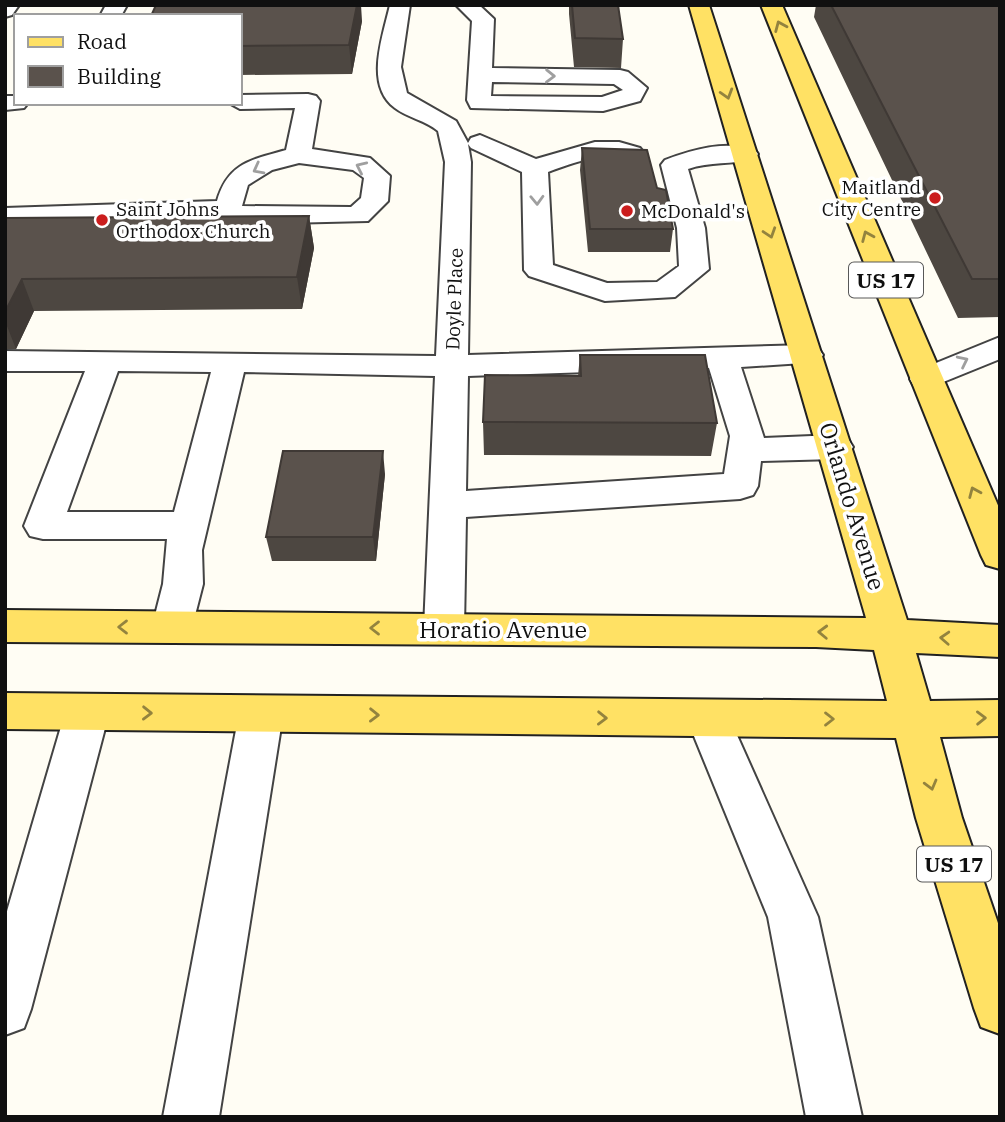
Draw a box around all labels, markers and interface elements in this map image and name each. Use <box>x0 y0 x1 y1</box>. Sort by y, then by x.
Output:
legend <box>14 14 242 105</box>
one-way arrow <box>774 21 788 34</box>
text: Road <box>77 27 127 55</box>
text: Building <box>77 62 162 90</box>
one-way arrow <box>545 68 556 83</box>
one-way arrow <box>718 88 733 100</box>
one-way arrow <box>253 160 265 174</box>
one-way arrow <box>355 162 368 175</box>
place label: Maitland City Centre <box>822 175 921 221</box>
marker: Maitland City Centre <box>927 190 943 206</box>
one-way arrow <box>529 195 544 206</box>
place label: Saint Johns Orthodox Church <box>116 197 271 243</box>
place label: McDonald's <box>641 199 745 223</box>
marker: McDonald's <box>619 203 635 219</box>
marker: Saint Johns Orthodox Church <box>94 212 110 228</box>
one-way arrow <box>762 226 776 238</box>
one-way arrow <box>862 231 876 243</box>
street label: Doyle Place <box>440 247 468 351</box>
road number: US 17 <box>849 262 923 298</box>
one-way arrow <box>956 356 968 370</box>
street label: Orlando Avenue <box>813 418 893 594</box>
one-way arrow <box>968 486 982 498</box>
street label: Horatio Avenue <box>419 614 587 644</box>
one-way arrow <box>117 619 128 635</box>
one-way arrow <box>369 620 380 636</box>
one-way arrow <box>817 624 828 639</box>
one-way arrow <box>940 631 951 646</box>
one-way arrow <box>142 705 153 721</box>
one-way arrow <box>369 708 380 723</box>
one-way arrow <box>597 710 608 726</box>
one-way arrow <box>976 710 987 726</box>
one-way arrow <box>825 711 835 727</box>
one-way arrow <box>923 779 937 791</box>
road number: US 17 <box>917 846 991 882</box>

